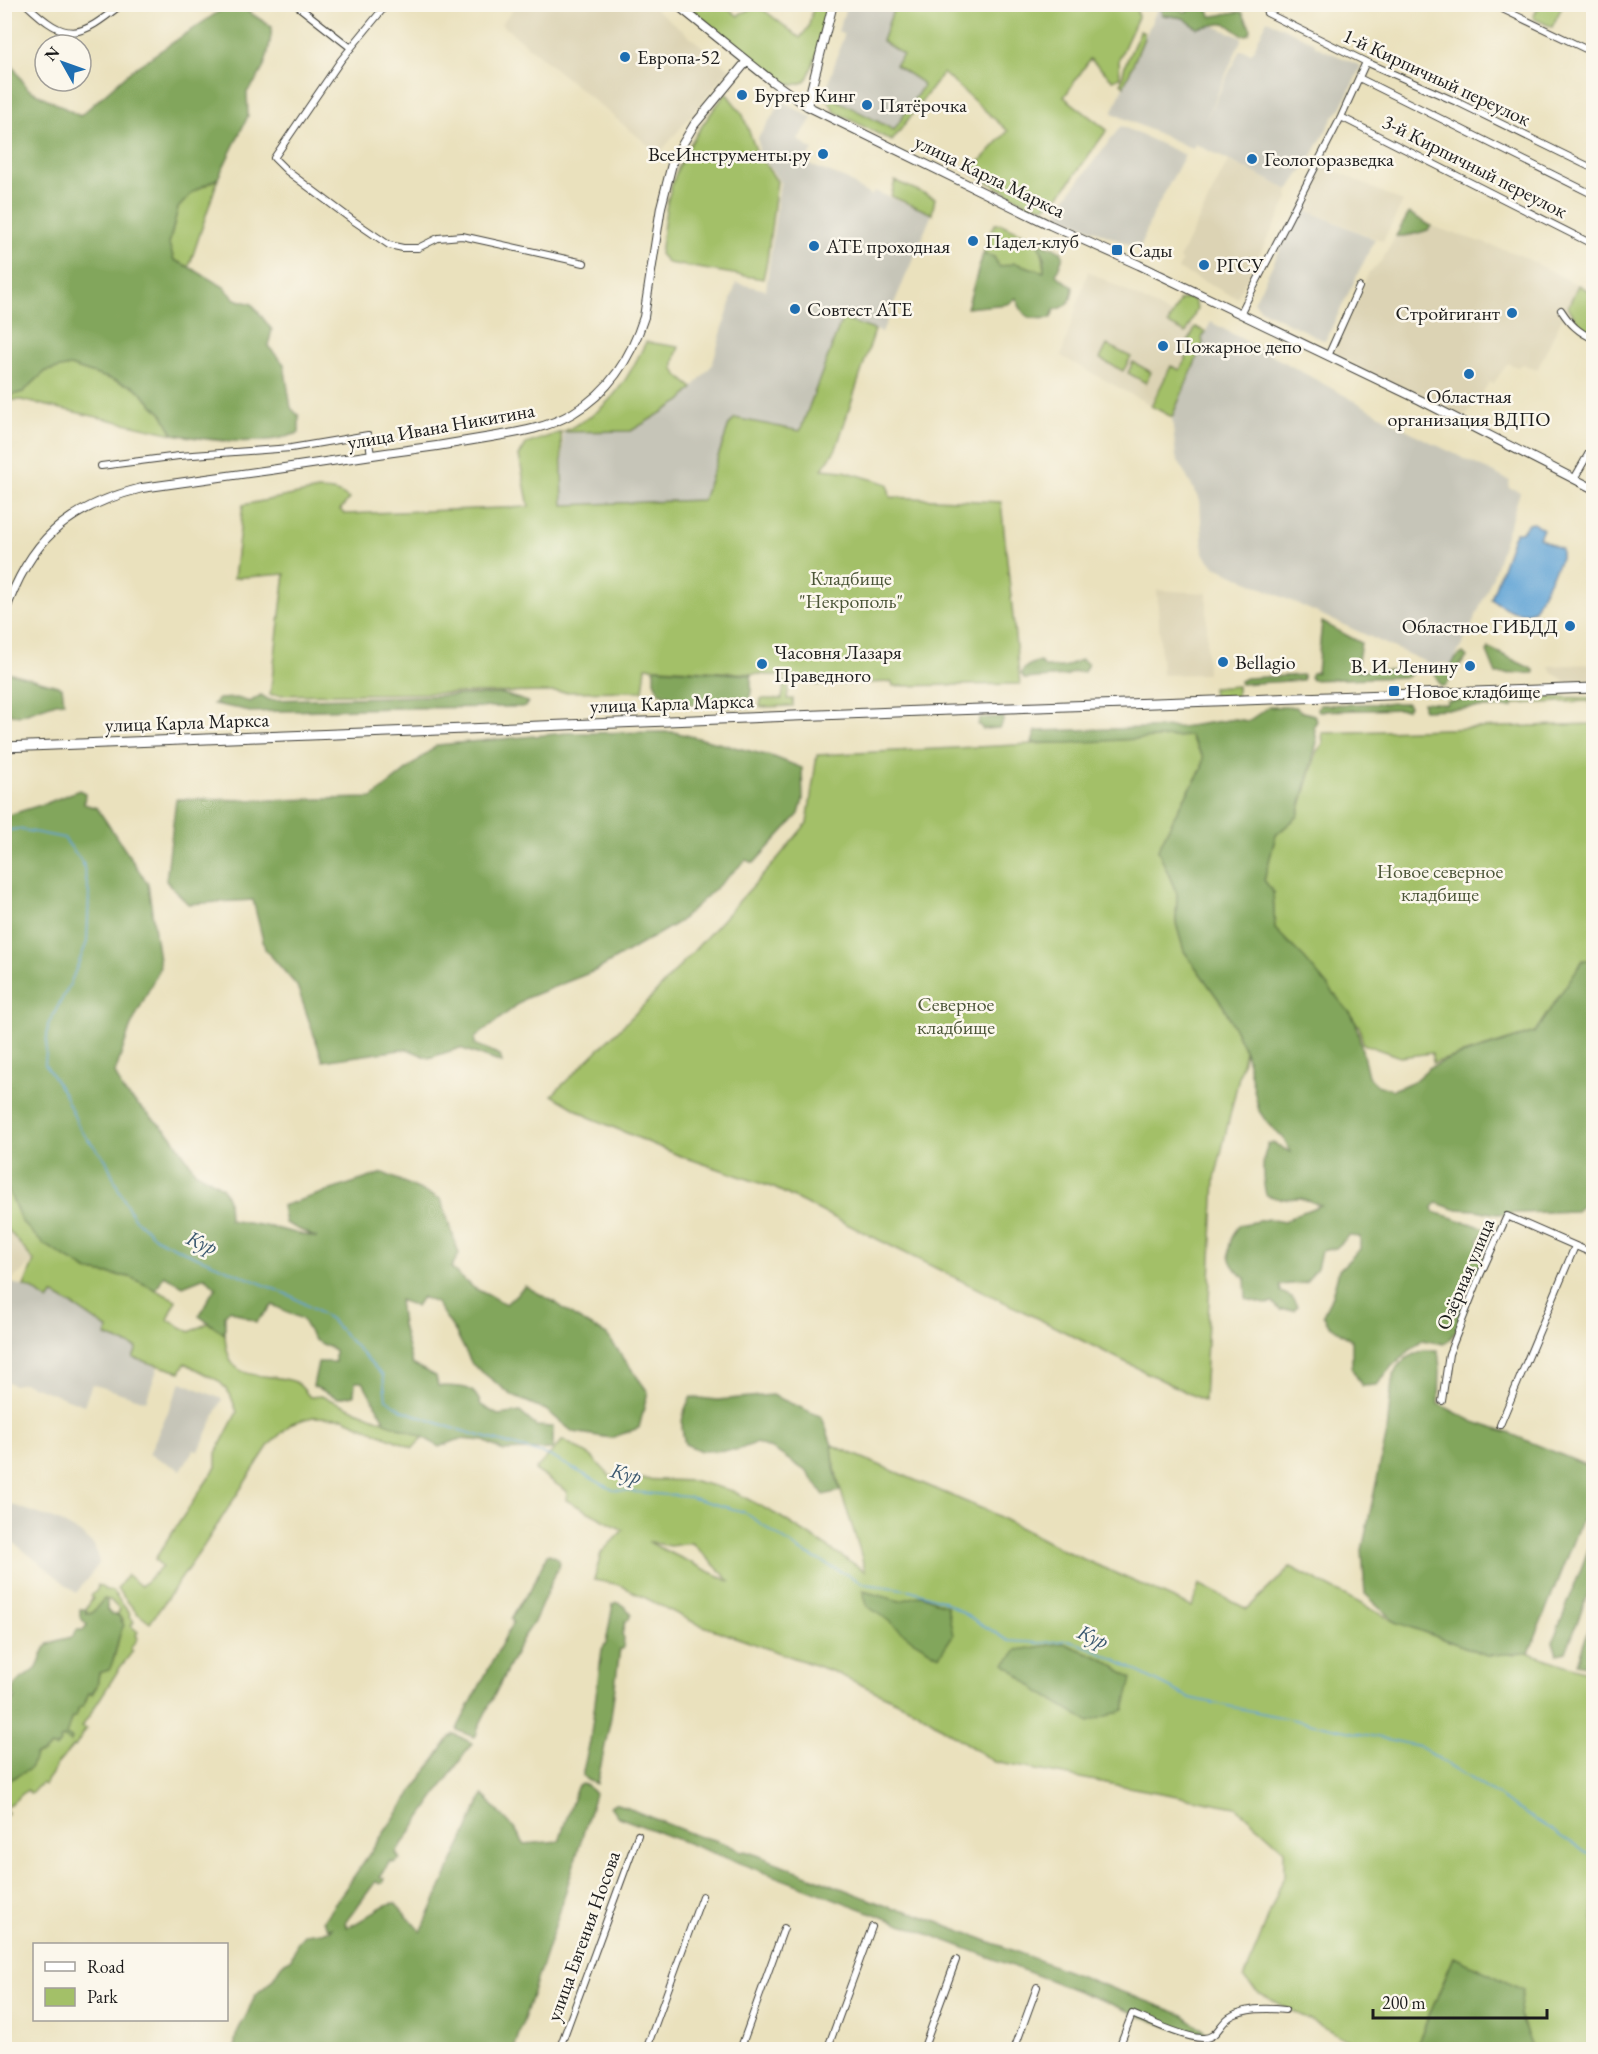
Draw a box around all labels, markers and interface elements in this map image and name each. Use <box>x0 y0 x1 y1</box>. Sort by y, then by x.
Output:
street label: 1-й Кирпичный переулок <box>1339 22 1535 132</box>
north arrow <box>33 33 93 93</box>
text: N <box>40 42 64 65</box>
place label: Европа-52 <box>637 44 720 70</box>
marker: Европа-52 <box>618 50 632 64</box>
place label: Бургер Кинг <box>754 82 855 108</box>
marker: Бургер Кинг <box>735 88 749 102</box>
place label: Пятёрочка <box>879 92 967 118</box>
marker: Пятёрочка <box>860 98 874 112</box>
street label: 3-й Кирпичный переулок <box>1378 108 1572 224</box>
street label: улица Карла Маркса <box>910 128 1070 224</box>
place label: ВсеИнструменты.ру <box>648 141 811 167</box>
place label: Геологоразведка <box>1264 146 1394 172</box>
marker: ВсеИнструменты.ру <box>816 147 830 161</box>
marker: Геологоразведка <box>1245 152 1259 166</box>
place label: Падел-клуб <box>985 228 1079 254</box>
place label: АТЕ проходная <box>825 233 950 259</box>
marker: Падел-клуб <box>966 234 980 248</box>
place label: Сады <box>1129 237 1173 263</box>
marker: АТЕ проходная <box>807 239 821 253</box>
marker: Сады <box>1110 243 1124 257</box>
place label: РГСУ <box>1216 252 1264 278</box>
marker: РГСУ <box>1197 258 1211 272</box>
place label: Совтест АТЕ <box>807 296 912 322</box>
place label: Стройгигант <box>1395 300 1500 326</box>
marker: Совтест АТЕ <box>788 302 802 316</box>
marker: Стройгигант <box>1505 306 1519 320</box>
place label: Пожарное депо <box>1175 333 1302 359</box>
marker: Пожарное депо <box>1156 339 1170 353</box>
marker: Областная организация ВДПО <box>1462 367 1476 381</box>
place label: Областная организация ВДПО <box>1387 383 1551 432</box>
street label: улица Ивана Никитина <box>345 397 537 455</box>
park label: Кладбище "Некрополь" <box>799 565 903 614</box>
place label: Областное ГИБДД <box>1402 613 1558 639</box>
marker: Областное ГИБДД <box>1563 619 1577 633</box>
place label: Часовня Лазаря Праведного <box>774 639 902 688</box>
place label: Bellagio <box>1235 649 1296 675</box>
place label: В. И. Ленину <box>1351 653 1458 679</box>
marker: Bellagio <box>1216 655 1230 669</box>
marker: Часовня Лазаря Праведного <box>755 657 769 671</box>
marker: В. И. Ленину <box>1463 659 1477 673</box>
place label: Новое кладбище <box>1406 678 1540 704</box>
marker: Новое кладбище <box>1387 684 1401 698</box>
street label: улица Карла Маркса <box>589 687 755 719</box>
street label: улица Карла Маркса <box>104 706 270 738</box>
park label: Новое северное кладбище <box>1377 858 1503 907</box>
park label: Северное кладбище <box>917 991 995 1040</box>
street label: Озёрная улица <box>1430 1214 1500 1334</box>
water label: Кур <box>182 1223 222 1261</box>
water label: Кур <box>607 1456 645 1490</box>
water label: Кур <box>1073 1617 1113 1655</box>
street label: улица Евгения Носова <box>540 1847 626 2025</box>
legend <box>33 1943 228 2021</box>
text: Road <box>87 1955 126 1978</box>
scale bar <box>1373 1982 1547 2020</box>
text: Park <box>87 1985 118 2008</box>
text: 200 m <box>1382 1991 1426 2014</box>

